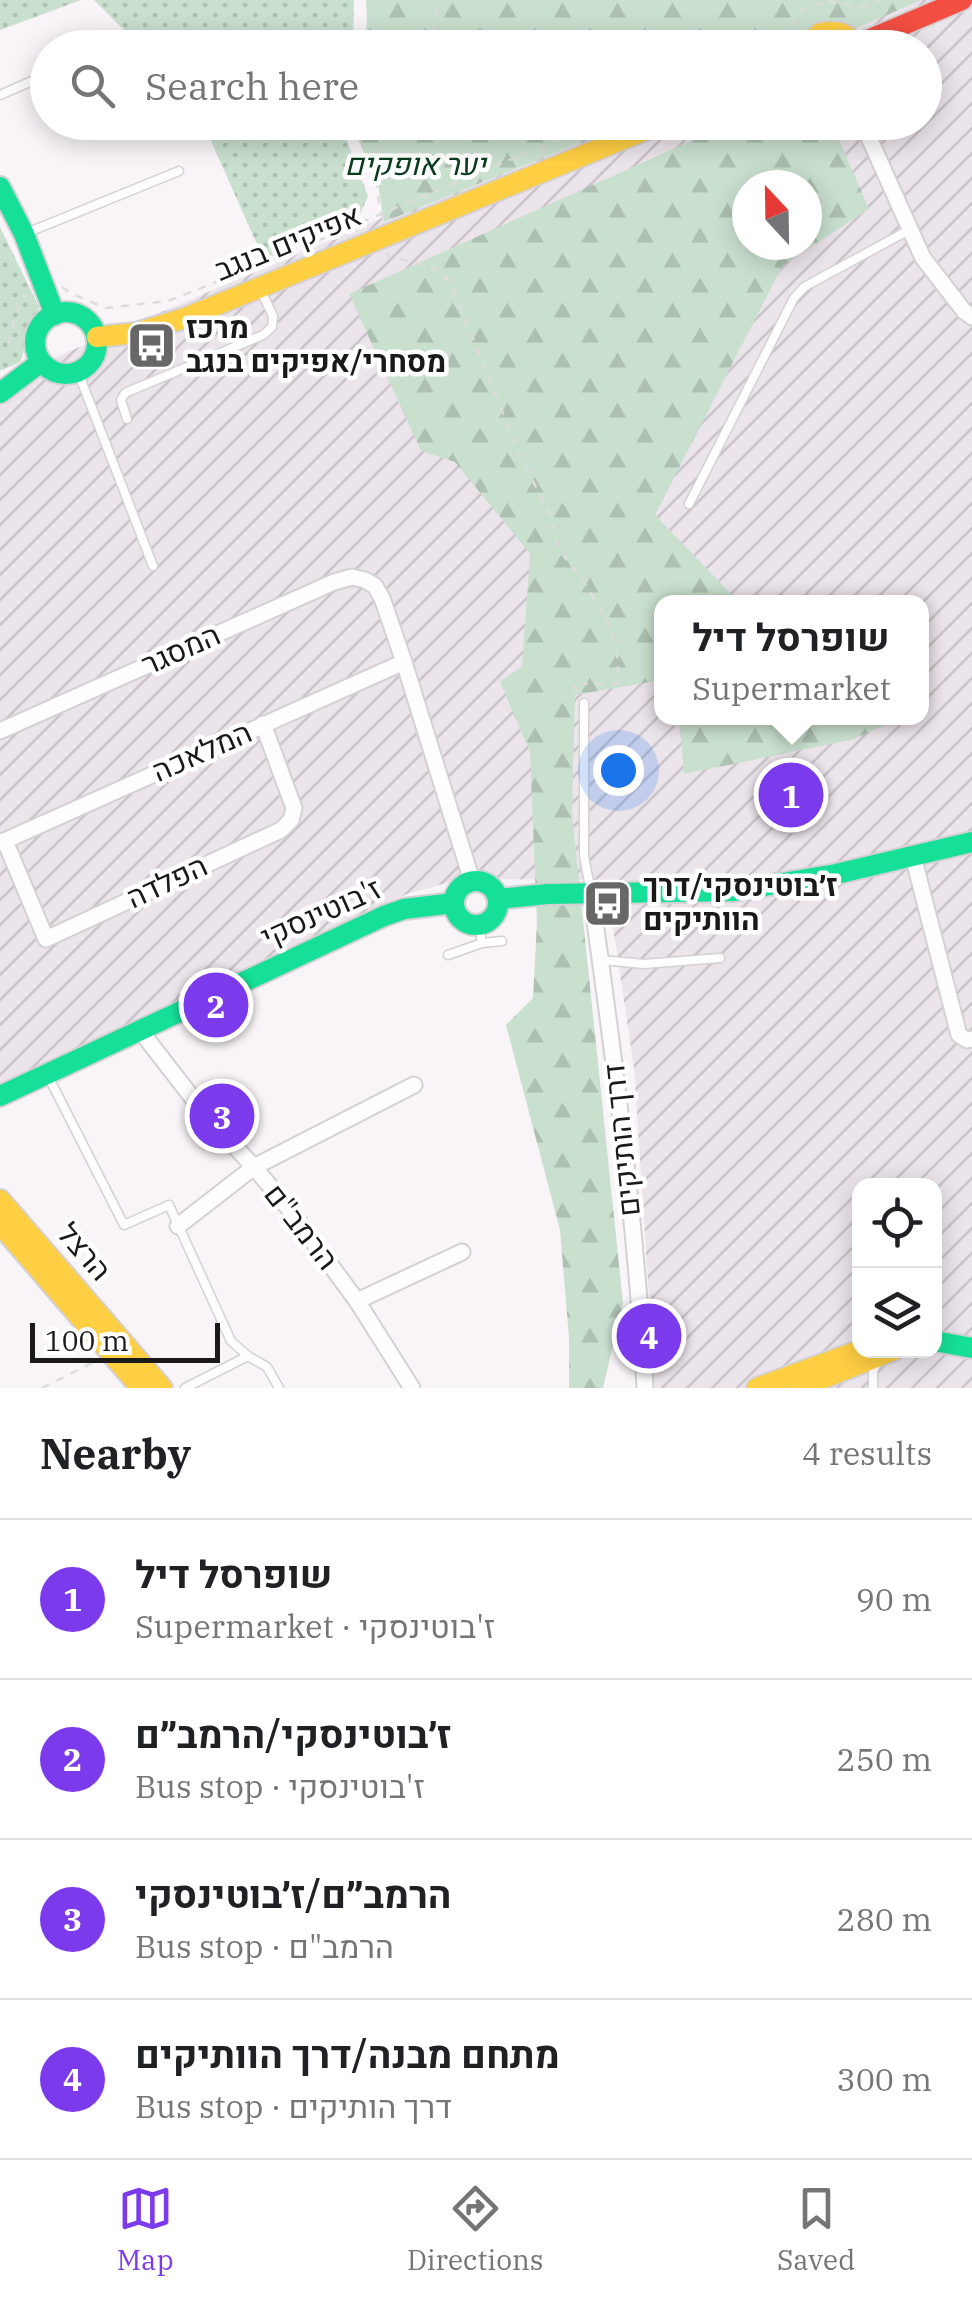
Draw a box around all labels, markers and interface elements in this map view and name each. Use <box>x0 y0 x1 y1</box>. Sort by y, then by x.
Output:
search box <box>30 30 942 140</box>
icon: search <box>65 58 120 113</box>
text: Search here <box>145 61 359 110</box>
park label: יער אופקים <box>344 144 488 183</box>
north arrow <box>732 170 822 260</box>
street label: אפיקים בנגב <box>208 195 367 289</box>
place label: מרכז מסחרי/אפיקים בנגב <box>186 307 446 380</box>
bus stop icon: מרכז מסחרי/אפיקים בנגב <box>125 319 177 371</box>
popup <box>654 595 929 725</box>
text: שופרסל דיל <box>692 612 890 661</box>
street label: המסגר <box>135 614 226 683</box>
text: Supermarket <box>692 667 891 709</box>
street label: המלאכה <box>145 711 257 790</box>
your location <box>593 745 644 796</box>
pin: 1 <box>758 758 824 832</box>
street label: הפלדה <box>120 845 213 916</box>
place label: ז׳בוטינסקי/דרך הוותיקים <box>643 865 837 938</box>
street label: ז'בוטינסקי <box>254 868 387 955</box>
bus stop icon: ז׳בוטינסקי/דרך הוותיקים <box>582 877 634 929</box>
pin: 2 <box>184 968 248 1042</box>
street label: דרך הותיקים <box>593 1062 648 1218</box>
pin: 3 <box>190 1078 254 1154</box>
street label: הרמב"ם <box>256 1175 348 1277</box>
map controls <box>852 1178 942 1358</box>
button: locate <box>852 1178 942 1268</box>
street label: הרצל <box>49 1214 121 1288</box>
button: layers <box>852 1268 942 1358</box>
pin: 4 <box>616 1298 682 1374</box>
scale bar <box>30 1318 220 1362</box>
text: 100 m <box>45 1322 129 1359</box>
text: Nearby <box>40 1426 191 1481</box>
text: 4 results <box>802 1432 932 1474</box>
text: שופרסל דיל <box>135 1549 332 1598</box>
text: 1 <box>63 1578 82 1620</box>
text: 90 m <box>856 1578 932 1620</box>
text: Supermarket · ז'בוטינסקי <box>135 1605 495 1647</box>
text: ז׳בוטינסקי/הרמב״ם <box>135 1709 451 1758</box>
text: 2 <box>63 1738 82 1780</box>
text: 250 m <box>836 1738 932 1780</box>
text: Bus stop · ז'בוטינסקי <box>135 1765 425 1807</box>
text: הרמב״ם/ז׳בוטינסקי <box>135 1869 451 1918</box>
text: 3 <box>63 1898 82 1940</box>
text: 280 m <box>836 1898 932 1940</box>
text: Bus stop · הרמב"ם <box>135 1925 394 1967</box>
text: מתחם מבנה/דרך הוותיקים <box>135 2029 560 2078</box>
text: 4 <box>63 2058 82 2100</box>
text: 300 m <box>836 2058 932 2100</box>
text: Bus stop · דרך הותיקים <box>135 2085 452 2127</box>
tab: Map <box>117 2181 174 2278</box>
tab: Directions <box>407 2181 544 2278</box>
tab: Saved <box>777 2181 855 2278</box>

